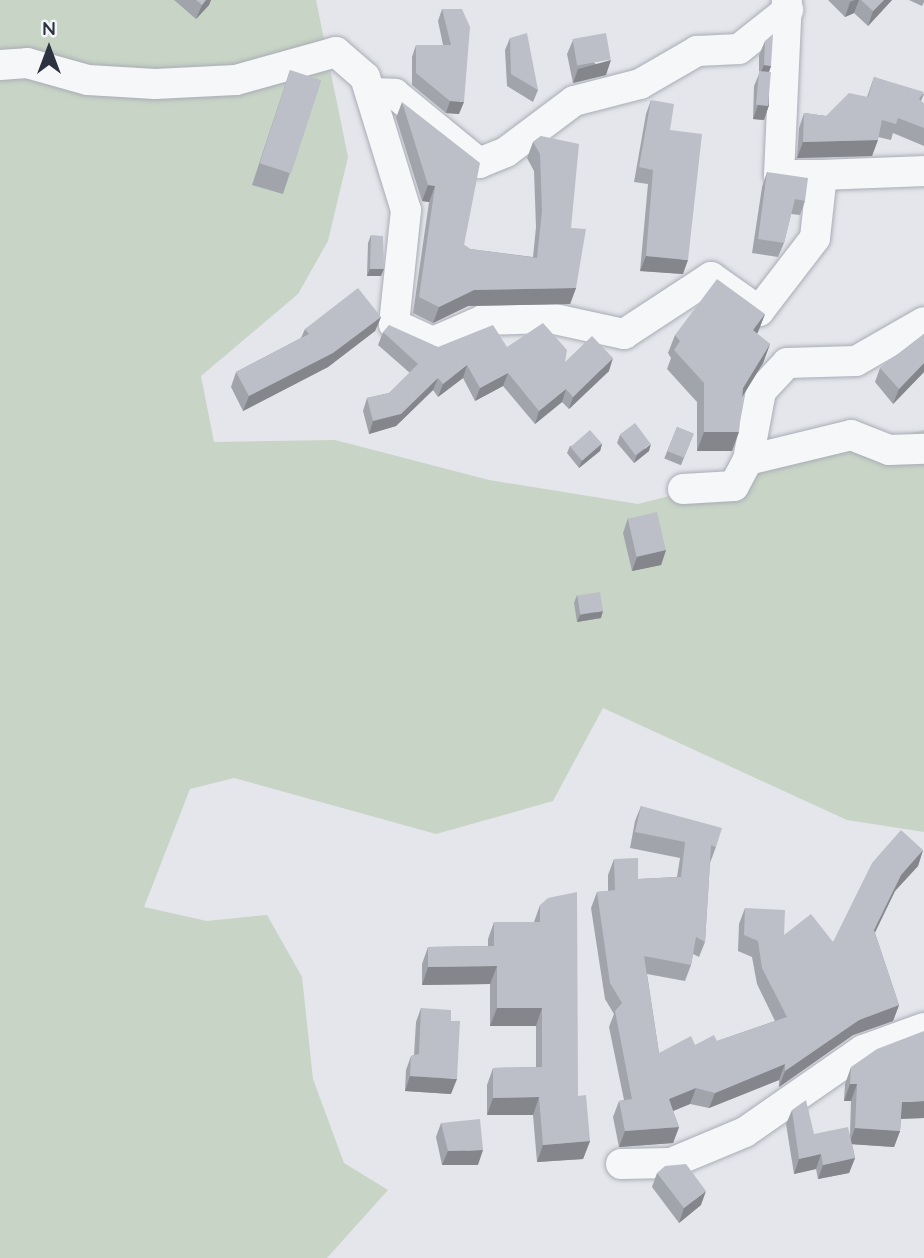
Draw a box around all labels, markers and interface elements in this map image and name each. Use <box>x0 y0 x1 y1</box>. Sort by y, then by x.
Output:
north arrow <box>14 14 84 84</box>
text: N <box>42 16 56 40</box>

